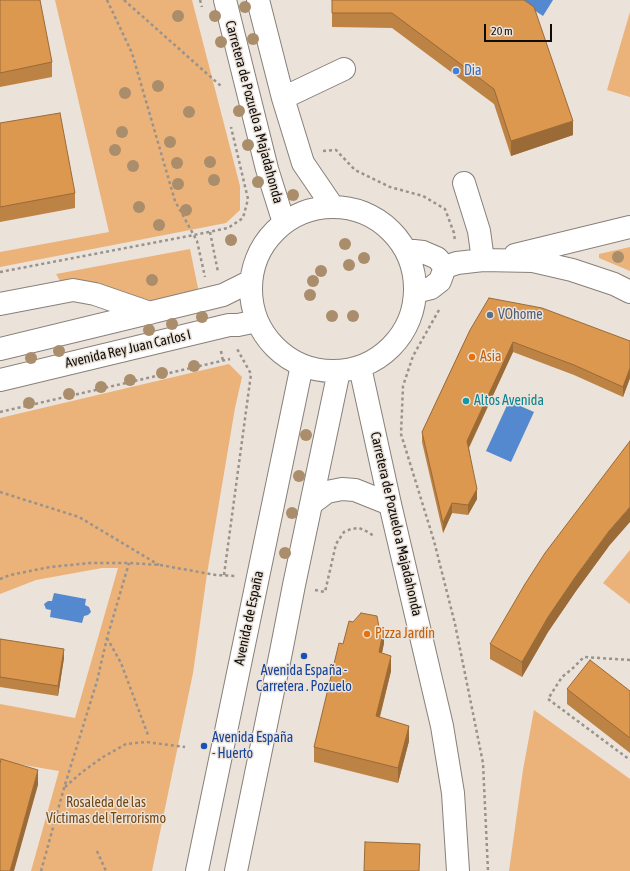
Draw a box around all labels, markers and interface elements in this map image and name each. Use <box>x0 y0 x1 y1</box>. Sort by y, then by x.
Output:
scale bar <box>486 16 554 42</box>
street label: Carretera de Pozuelo a Majadahonda <box>221 19 287 205</box>
text: 20 m <box>491 24 513 38</box>
place label: Dia <box>464 63 482 79</box>
marker: Dia <box>451 66 461 76</box>
place label: VOhome <box>498 307 543 323</box>
marker: VOhome <box>485 310 495 320</box>
street label: Avenida Rey Juan Carlos I <box>63 326 193 372</box>
place label: Asia <box>480 349 502 365</box>
marker: Asia <box>467 352 477 362</box>
place label: Altos Avenida <box>474 393 544 409</box>
marker: Altos Avenida <box>461 396 471 406</box>
street label: Carretera de Pozuelo a Majadahonda <box>367 430 425 618</box>
street label: Avenida de España <box>231 569 267 667</box>
place label: Pizza Jardín <box>375 626 435 642</box>
marker: Pizza Jardín <box>362 629 372 639</box>
marker: Avenida España - Carretera . Pozuelo <box>299 651 309 661</box>
place label: Avenida España - Carretera . Pozuelo <box>256 663 352 696</box>
place label: Avenida España - Huerto <box>212 730 293 762</box>
marker: Avenida España - Huerto <box>199 741 209 751</box>
park label: Rosaleda de las Víctimas del Terrorismo <box>46 795 166 828</box>

